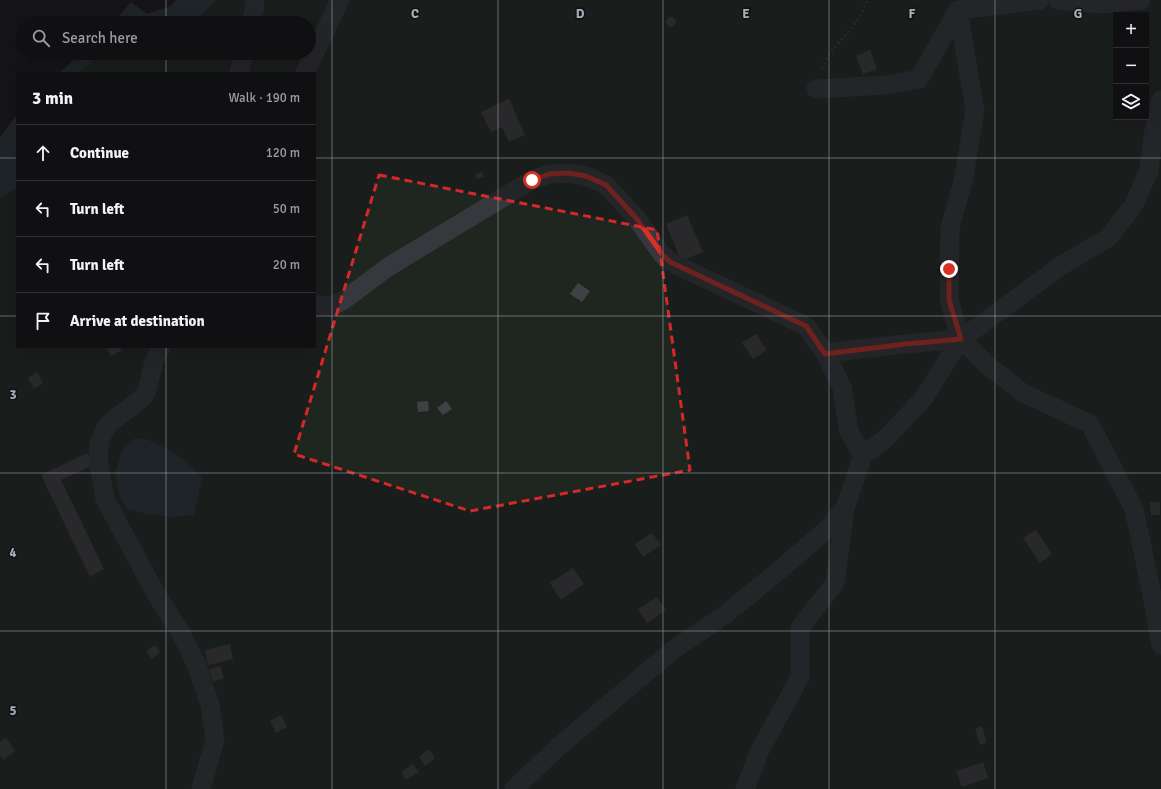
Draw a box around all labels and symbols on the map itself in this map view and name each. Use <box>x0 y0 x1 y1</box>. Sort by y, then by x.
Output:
text: C <box>411 6 419 22</box>
text: D <box>576 6 585 22</box>
text: E <box>742 6 750 22</box>
text: F <box>909 6 916 22</box>
text: G <box>1074 6 1082 22</box>
route start <box>523 171 541 189</box>
route end <box>940 260 958 278</box>
text: 3 <box>9 387 17 403</box>
text: 4 <box>9 545 17 561</box>
text: 5 <box>9 703 17 719</box>

